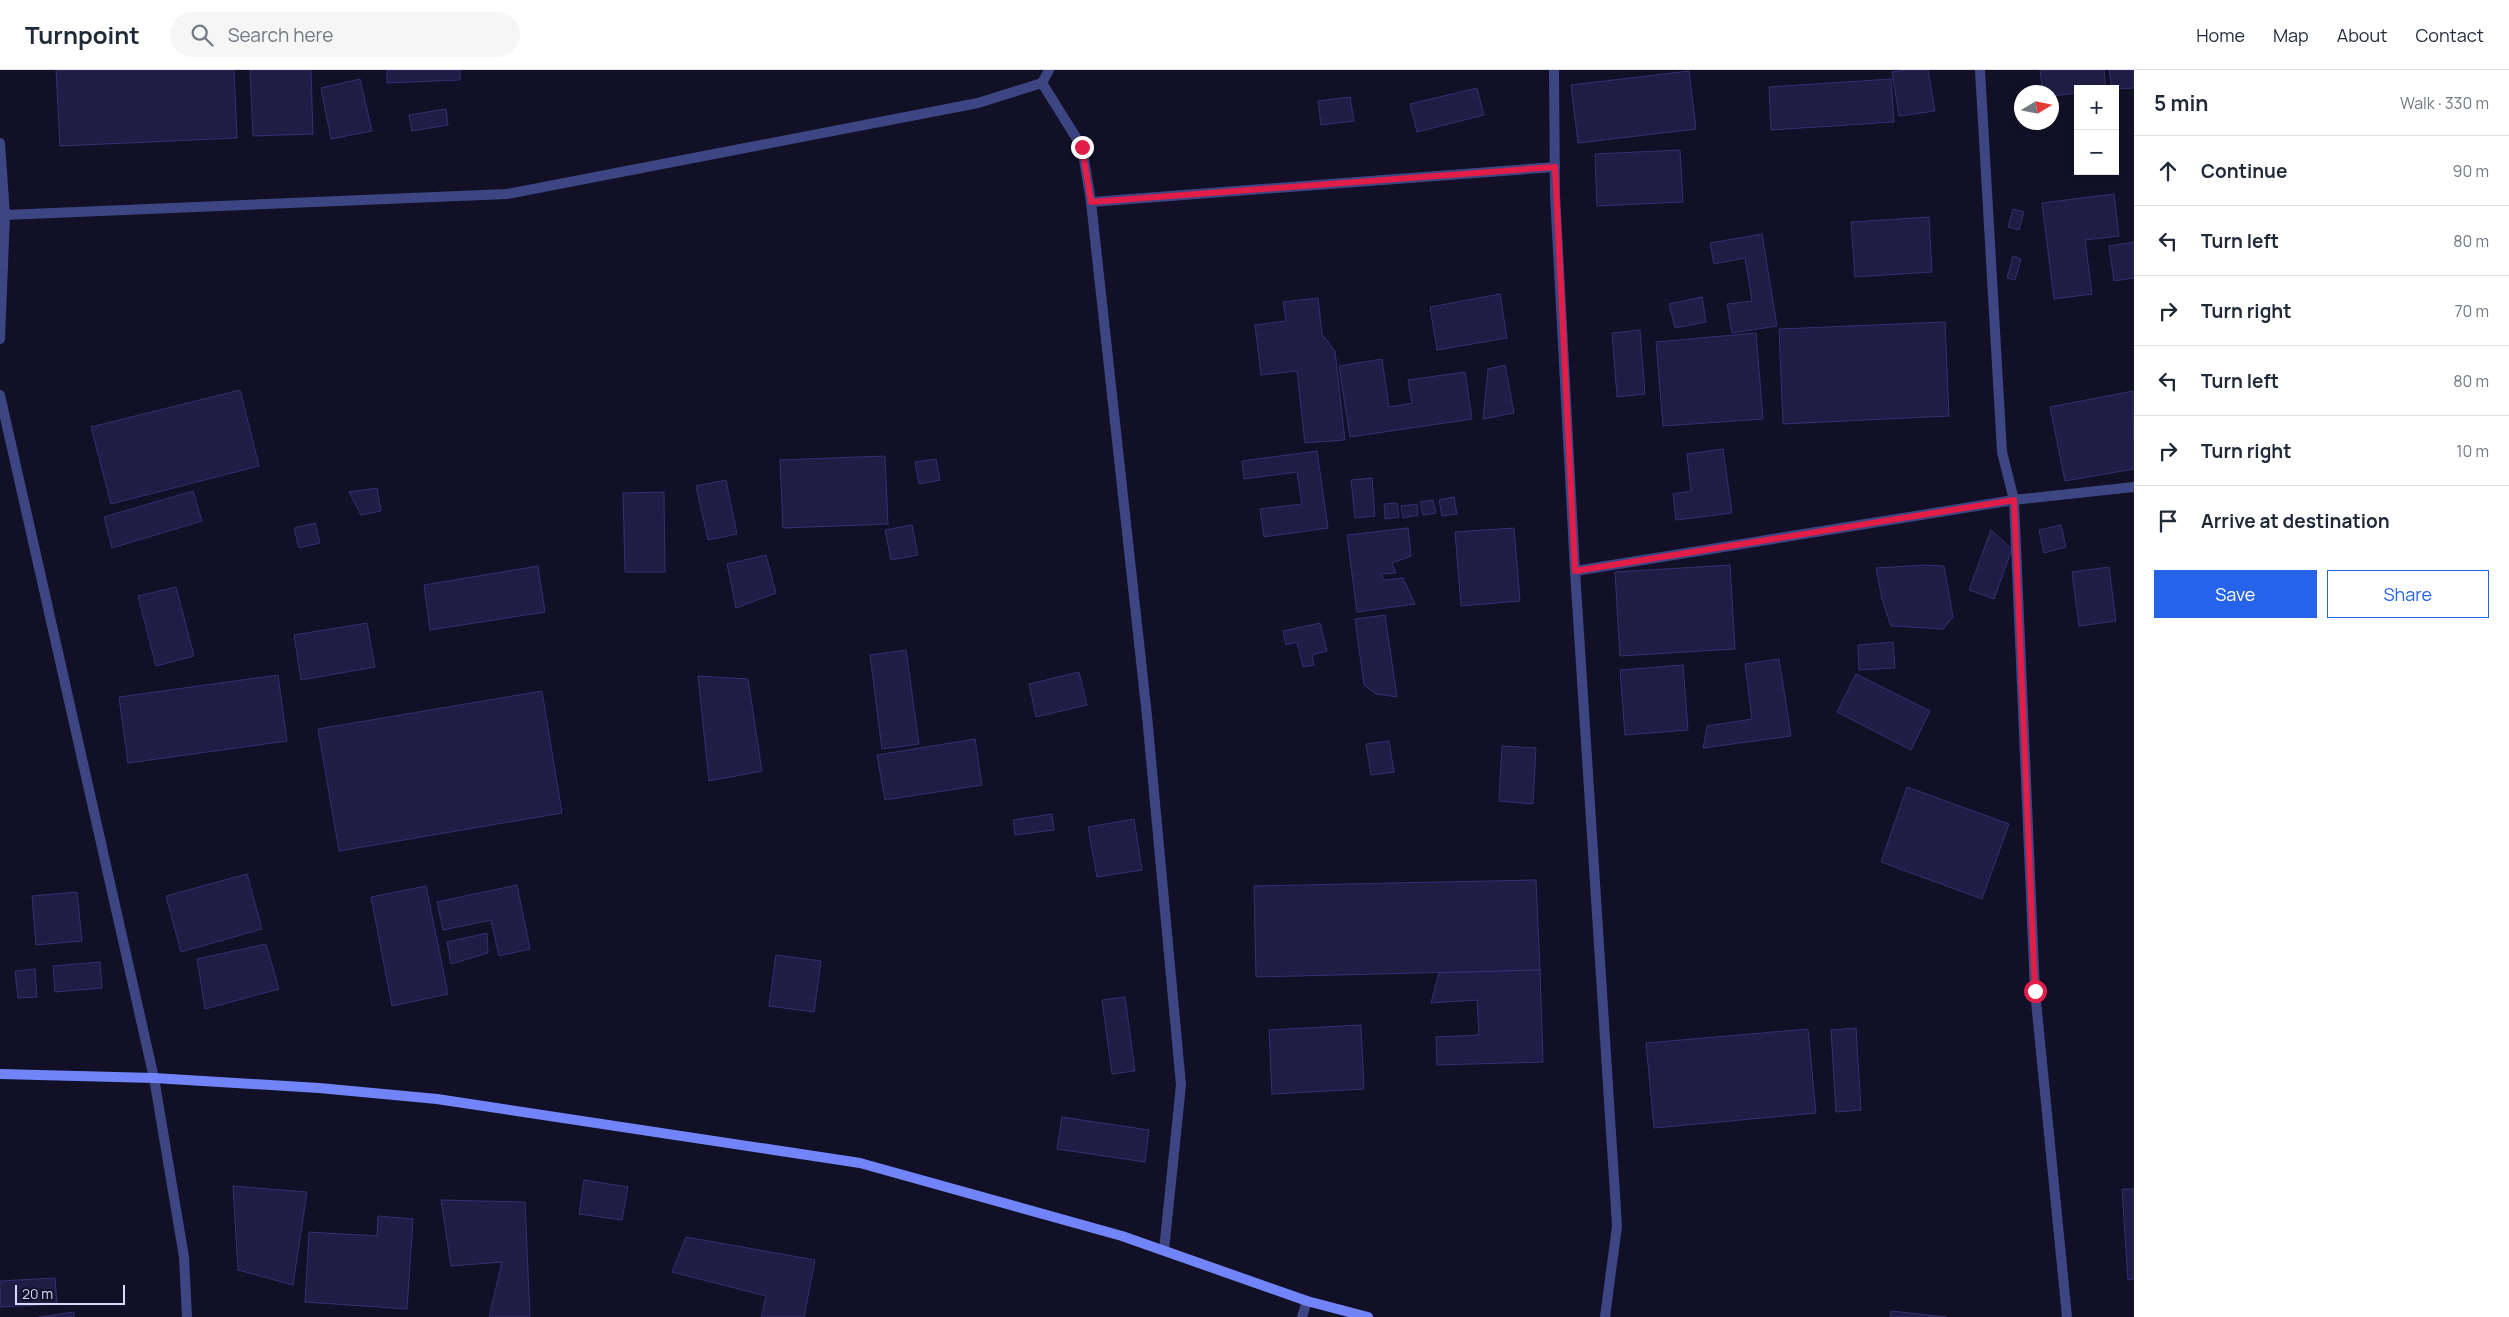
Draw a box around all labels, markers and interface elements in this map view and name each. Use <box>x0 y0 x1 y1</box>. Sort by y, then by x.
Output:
search box <box>170 12 520 57</box>
text: Turnpoint <box>25 18 140 51</box>
icon: search <box>188 21 216 49</box>
text: Search here <box>228 22 333 48</box>
text: Home <box>2196 23 2245 47</box>
text: Map <box>2273 23 2309 47</box>
text: About <box>2337 23 2387 47</box>
text: Contact <box>2415 23 2484 47</box>
north arrow <box>2014 85 2059 130</box>
map controls <box>2074 85 2119 175</box>
button: + <box>2074 85 2119 130</box>
text: 5 min <box>2154 89 2208 117</box>
text: Walk · 330 m <box>2400 92 2489 114</box>
button: − <box>2074 130 2119 175</box>
route end <box>1071 136 1094 159</box>
icon: ahead <box>2154 157 2182 185</box>
text: Continue <box>2201 158 2287 184</box>
text: 90 m <box>2453 160 2489 182</box>
icon: left <box>2154 227 2182 255</box>
text: Turn left <box>2201 228 2279 254</box>
text: 80 m <box>2453 230 2489 252</box>
icon: right <box>2154 297 2182 325</box>
text: Turn right <box>2201 298 2291 324</box>
text: 70 m <box>2454 300 2489 322</box>
icon: left <box>2154 367 2182 395</box>
text: Turn left <box>2201 368 2279 394</box>
text: 80 m <box>2453 370 2489 392</box>
icon: right <box>2154 437 2182 465</box>
text: Turn right <box>2201 438 2291 464</box>
text: 10 m <box>2456 440 2489 462</box>
icon: arrive <box>2154 507 2182 535</box>
text: Arrive at destination <box>2201 508 2390 534</box>
button: Save <box>2154 570 2317 618</box>
button: Share <box>2327 570 2489 618</box>
route start <box>2024 980 2047 1003</box>
scale bar <box>15 1282 125 1305</box>
text: 20 m <box>22 1284 53 1303</box>

